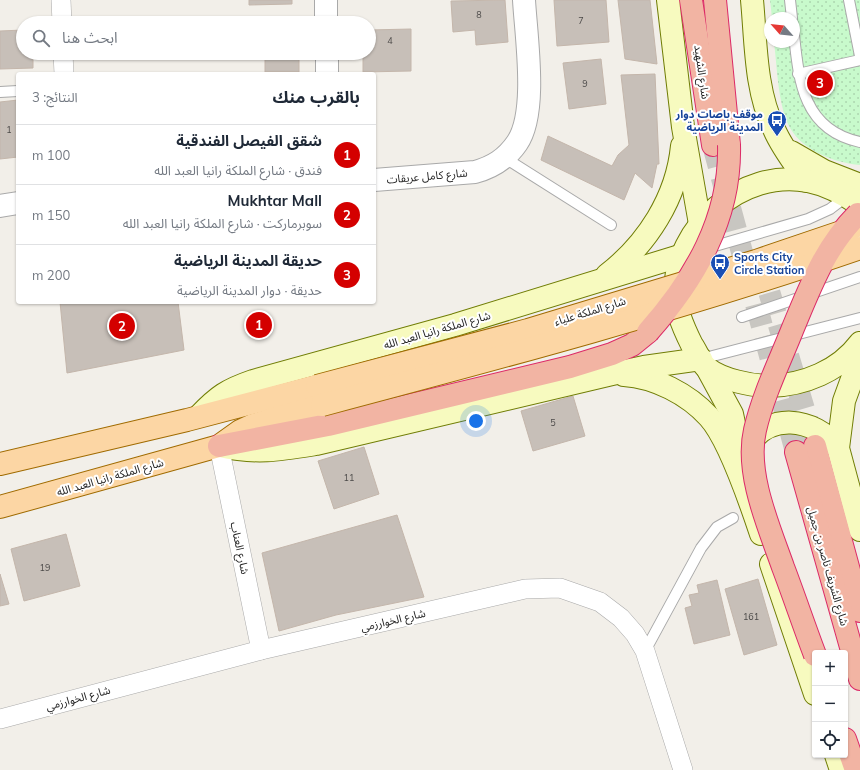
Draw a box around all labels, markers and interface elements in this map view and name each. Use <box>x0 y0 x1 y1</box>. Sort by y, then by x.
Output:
house number: 8 <box>476 9 482 20</box>
north arrow <box>764 12 800 48</box>
house number: 7 <box>578 15 584 26</box>
search box <box>16 16 376 60</box>
icon: search <box>30 27 52 49</box>
text: ابحث هنا <box>62 28 118 47</box>
house number: 4 <box>387 35 393 46</box>
street label: شارع الشهيد <box>690 44 713 101</box>
pin: 3 <box>807 68 833 98</box>
house number: 9 <box>582 78 588 89</box>
text: بالقرب منك <box>272 86 360 107</box>
text: النتائج: 3 <box>32 89 78 105</box>
place label: موقف باصات دوار المدينة الرياضية <box>675 107 763 134</box>
bus stop icon: موقف باصات دوار المدينة الرياضية <box>766 109 788 137</box>
house number: 1 <box>6 124 12 135</box>
text: شقق الفيصل الفندقية <box>176 131 322 150</box>
text: 100 m <box>32 147 70 163</box>
text: 1 <box>343 147 351 163</box>
text: فندق · شارع الملكة رانيا العبد الله <box>154 162 322 178</box>
street label: شارع كامل عريقات <box>386 165 468 188</box>
text: Mukhtar Mall <box>228 191 322 210</box>
text: 150 m <box>32 207 70 223</box>
text: 2 <box>343 207 351 223</box>
text: سوبرماركت · شارع الملكة رانيا العبد الله <box>123 215 322 231</box>
place label: Sports City Circle Station <box>734 250 804 277</box>
text: حديقة المدينة الرياضية <box>174 251 322 270</box>
bus stop icon: Sports City Circle Station <box>709 252 731 280</box>
text: 200 m <box>32 267 70 283</box>
text: 3 <box>343 267 351 283</box>
text: حديقة · دوار المدينة الرياضية <box>177 282 322 298</box>
street label: شارع الملكة علياء <box>553 293 628 329</box>
street label: شارع الملكة رانيا العبد الله <box>382 308 493 353</box>
pin: 1 <box>246 310 272 340</box>
pin: 2 <box>109 311 135 341</box>
your location <box>466 411 486 431</box>
house number: 5 <box>550 417 556 428</box>
street label: شارع الملكة رانيا العبد الله <box>55 455 166 500</box>
house number: 11 <box>344 472 354 483</box>
street label: شارع الشريف ناصر بن جميل <box>803 505 852 628</box>
street label: شارع العناب <box>227 520 252 576</box>
house number: 19 <box>40 562 50 573</box>
street label: شارع الخوارزمي <box>359 606 428 637</box>
house number: 161 <box>743 611 759 622</box>
map controls <box>812 650 848 758</box>
button: + <box>812 650 848 686</box>
street label: شارع الخوارزمي <box>44 683 113 716</box>
button: − <box>812 686 848 722</box>
button: locate <box>812 722 848 758</box>

